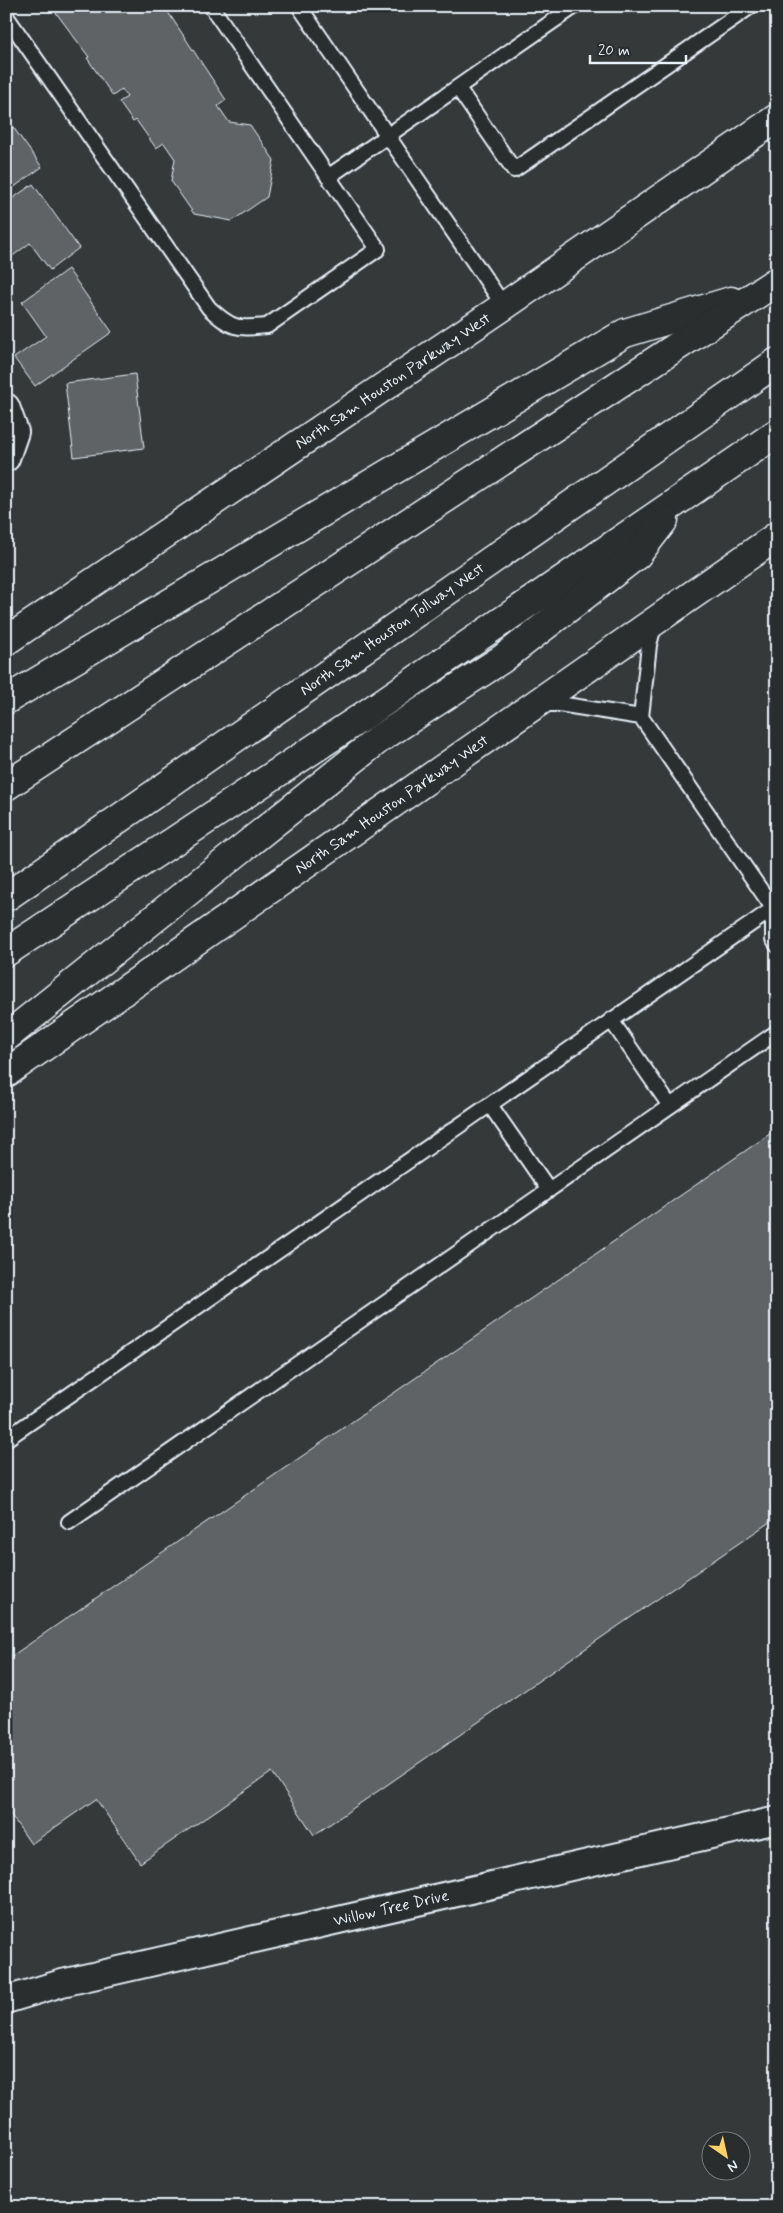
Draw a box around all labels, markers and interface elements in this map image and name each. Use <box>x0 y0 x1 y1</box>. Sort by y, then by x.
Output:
scale bar <box>590 32 687 64</box>
text: 20 m <box>598 41 630 61</box>
street label: North Sam Houston Parkway West <box>291 308 494 454</box>
street label: North Sam Houston Tollway West <box>296 558 489 700</box>
street label: North Sam Houston Parkway West <box>291 730 493 879</box>
street label: Willow Tree Drive <box>331 1885 451 1931</box>
north arrow <box>700 2130 750 2180</box>
text: N <box>724 2156 742 2176</box>

